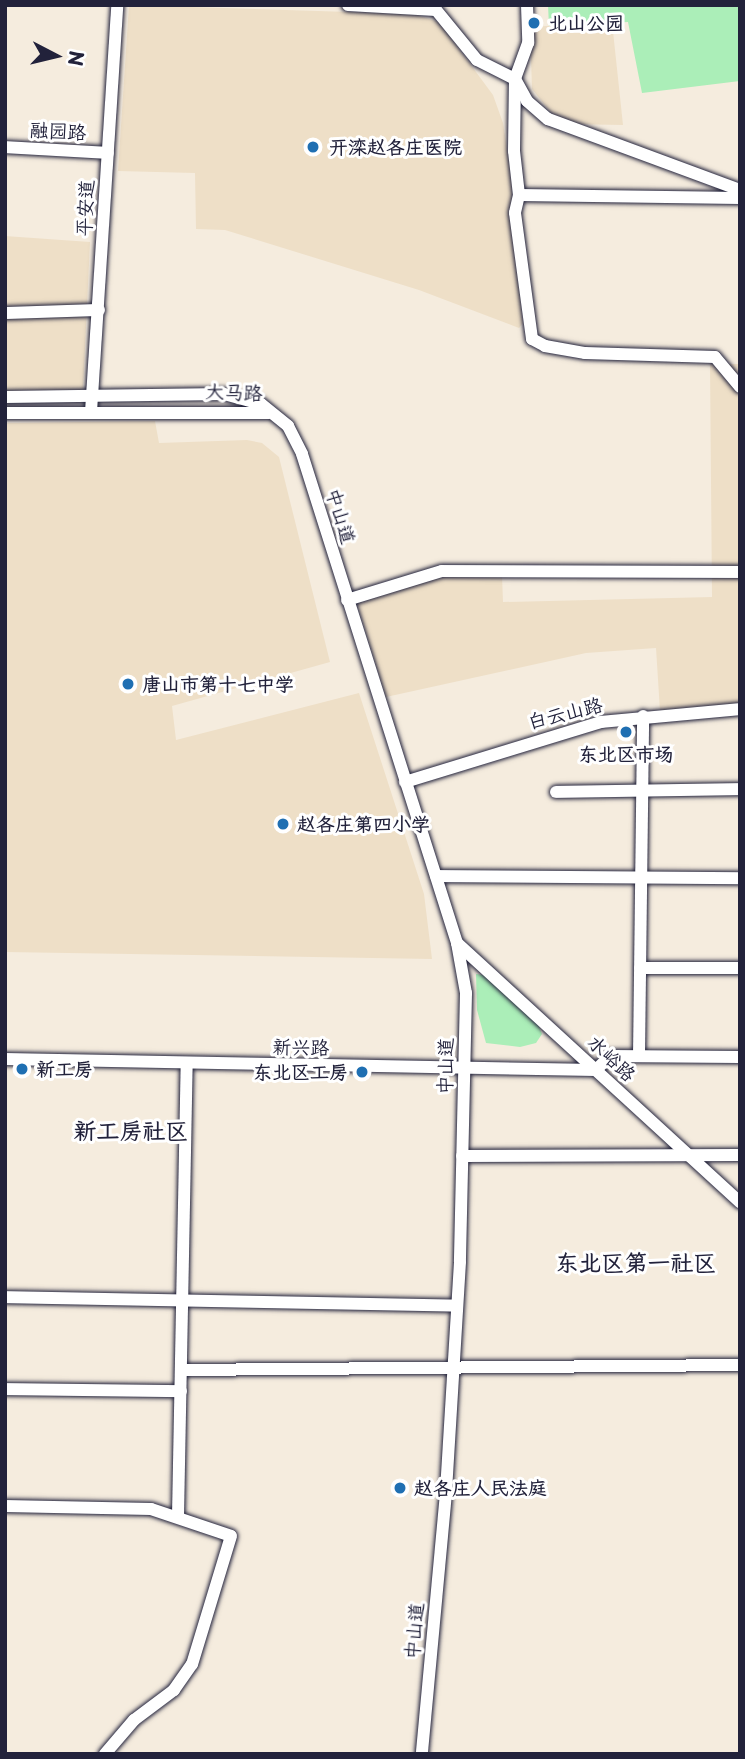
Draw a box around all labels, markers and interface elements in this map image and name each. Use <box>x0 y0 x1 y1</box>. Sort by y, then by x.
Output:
place label: 北山公园 <box>548 12 624 34</box>
marker: 北山公园 <box>526 15 542 31</box>
north arrow <box>21 21 91 91</box>
text: N <box>62 49 92 68</box>
street label: 融园路 <box>29 118 87 144</box>
place label: 开滦赵各庄医院 <box>329 136 462 158</box>
marker: 开滦赵各庄医院 <box>303 137 323 157</box>
street label: 平安道 <box>72 179 98 237</box>
street label: 大马路 <box>205 380 263 404</box>
street label: 中山道 <box>322 485 360 547</box>
place label: 唐山市第十七中学 <box>142 673 294 695</box>
marker: 唐山市第十七中学 <box>120 676 136 692</box>
street label: 白云山路 <box>525 693 605 733</box>
marker: 东北区市场 <box>618 724 634 740</box>
place label: 东北区市场 <box>579 743 673 765</box>
place label: 赵各庄第四小学 <box>297 813 430 835</box>
marker: 赵各庄第四小学 <box>275 816 291 832</box>
street label: 水峪路 <box>583 1030 641 1086</box>
street label: 新兴路 <box>272 1035 330 1059</box>
street label: 中山道 <box>433 1037 457 1095</box>
place label: 新工房 <box>36 1058 93 1080</box>
marker: 新工房 <box>14 1061 30 1077</box>
place label: 东北区工房 <box>253 1061 348 1083</box>
marker: 东北区工房 <box>354 1064 370 1080</box>
district label: 新工房社区 <box>74 1116 188 1144</box>
district label: 东北区第一社区 <box>556 1248 716 1276</box>
place label: 赵各庄人民法庭 <box>414 1477 547 1499</box>
marker: 赵各庄人民法庭 <box>392 1480 408 1496</box>
street label: 中山道 <box>400 1602 428 1660</box>

